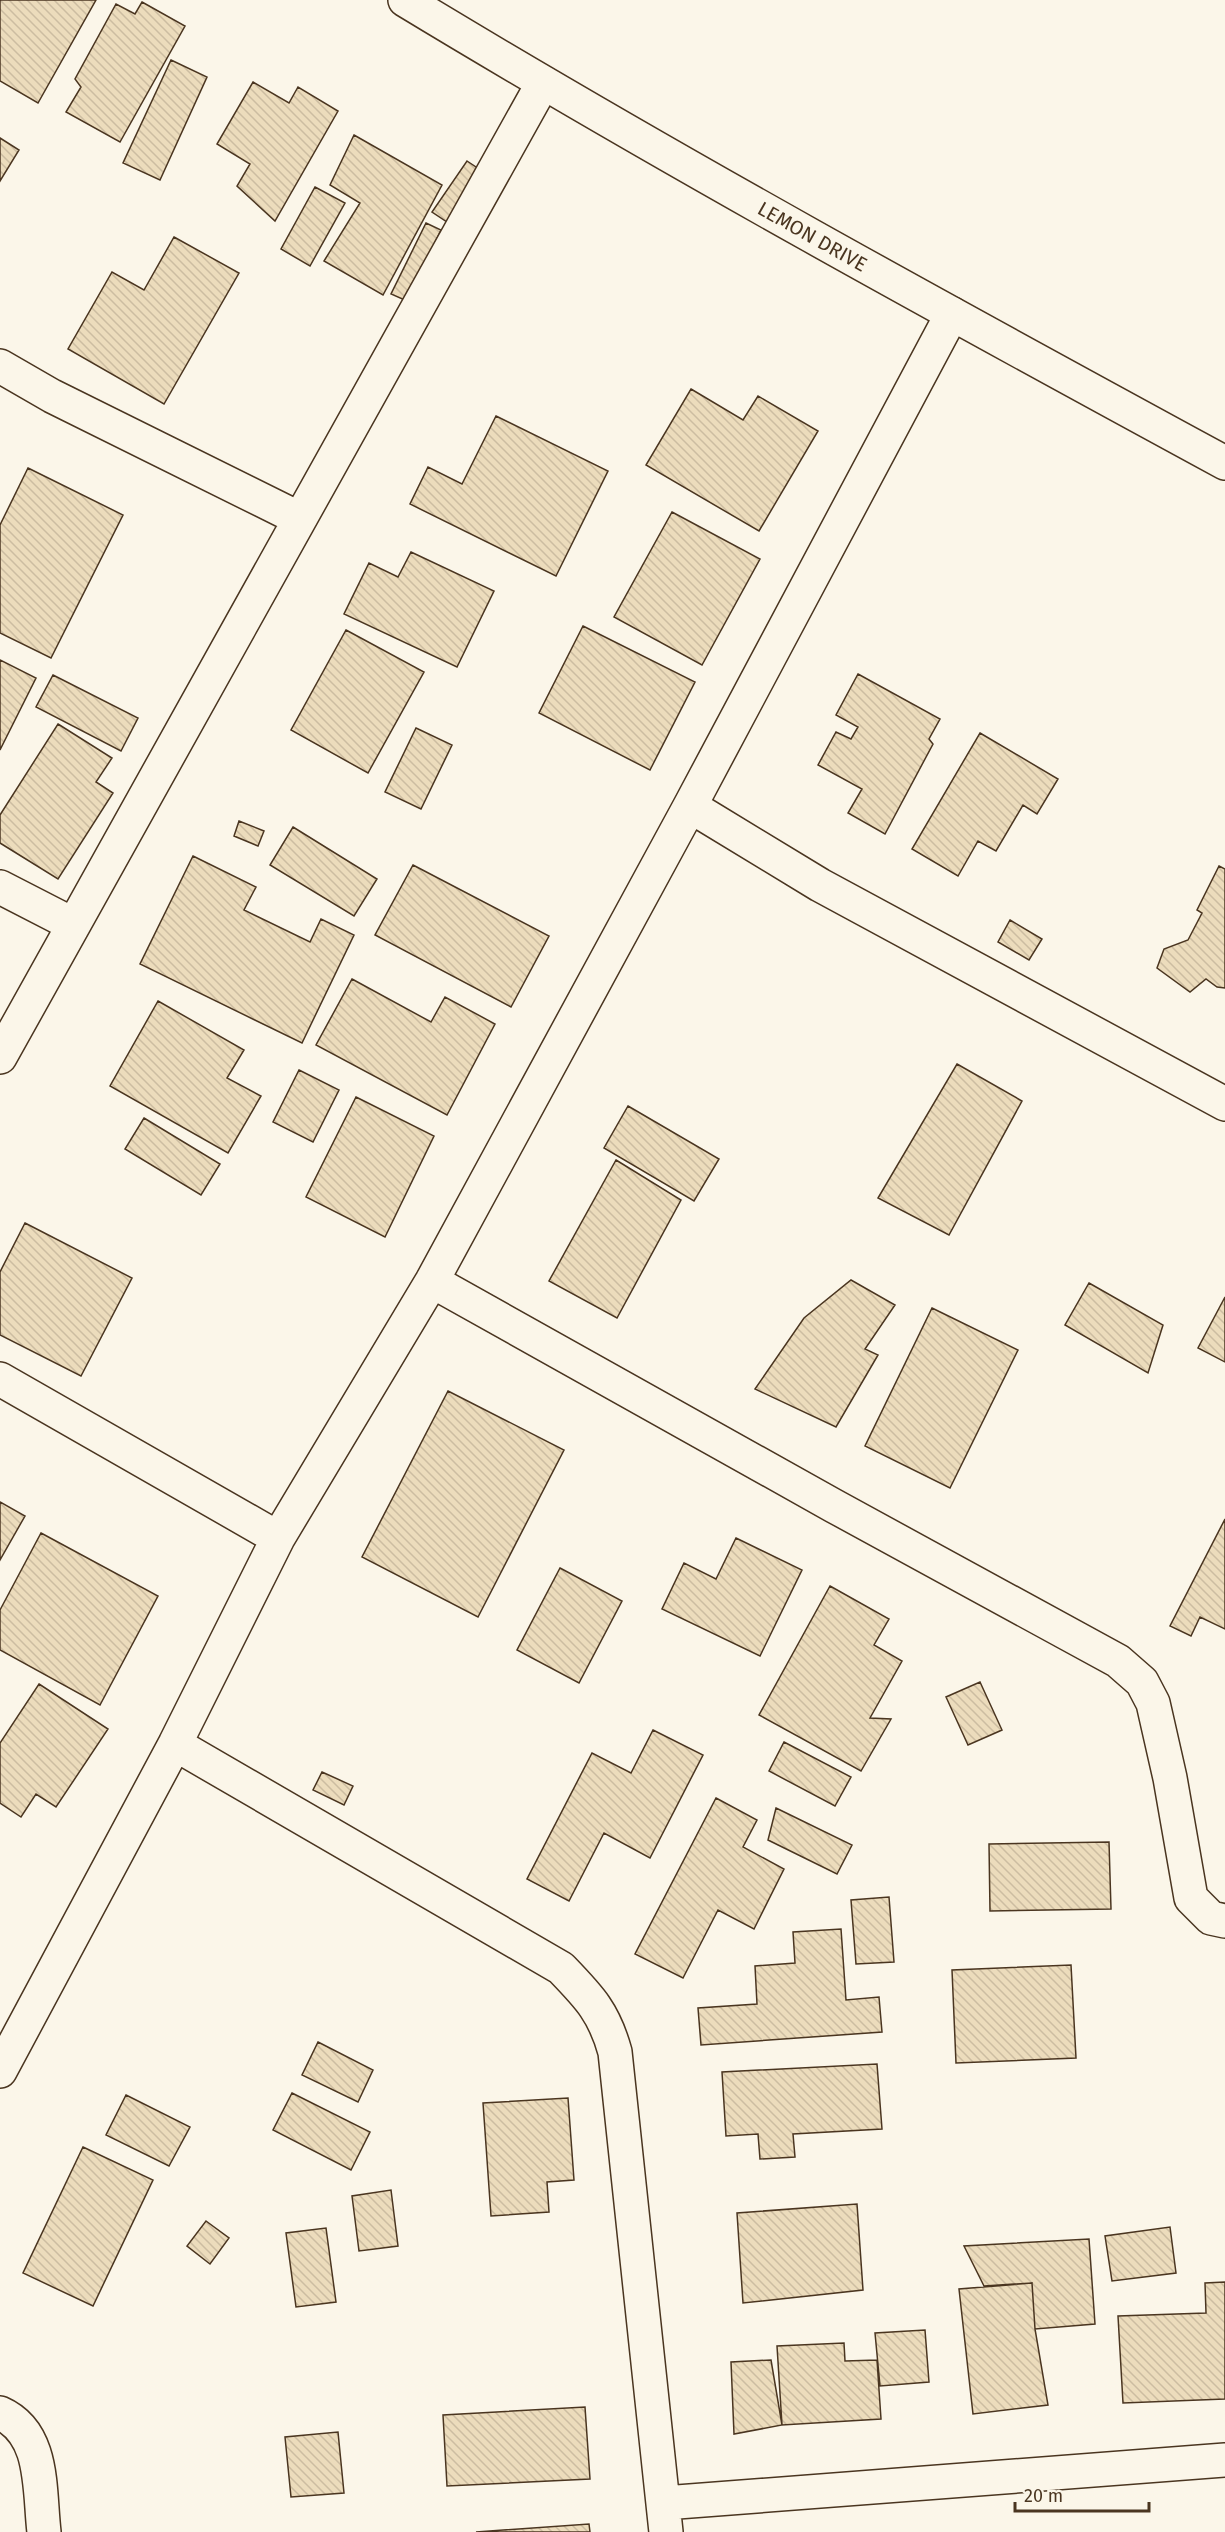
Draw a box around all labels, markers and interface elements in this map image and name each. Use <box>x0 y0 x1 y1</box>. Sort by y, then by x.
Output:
street label: LEMON DRIVE <box>753 196 871 276</box>
scale bar <box>1015 2475 1148 2513</box>
text: 20 m <box>1024 2485 1063 2507</box>

